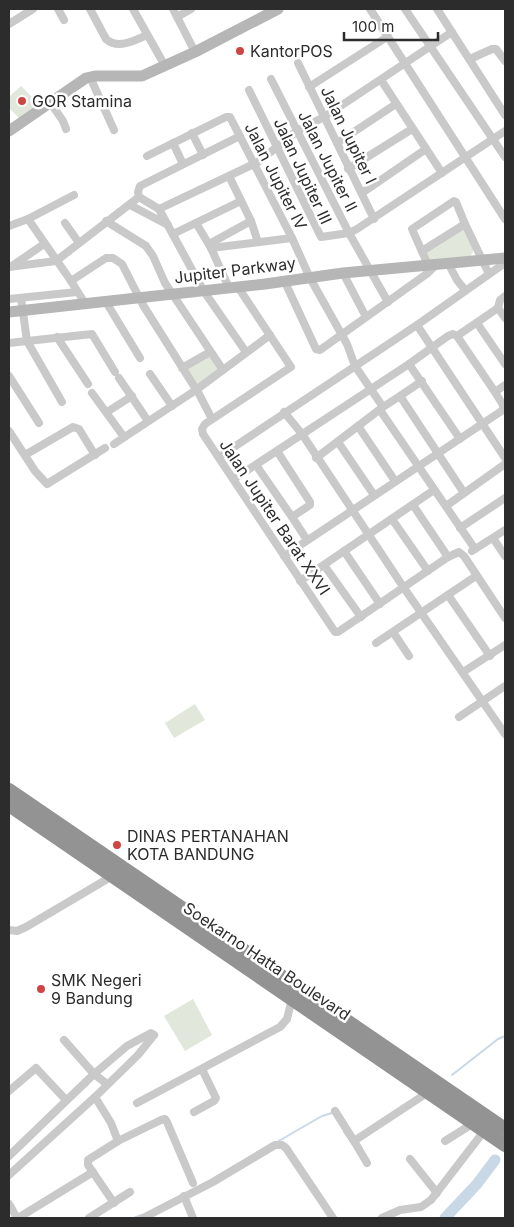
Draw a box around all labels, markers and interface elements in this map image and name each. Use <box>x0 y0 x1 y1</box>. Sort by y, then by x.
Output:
scale bar <box>344 10 438 42</box>
text: 100 m <box>352 17 394 36</box>
place label: KantorPOS <box>250 41 333 61</box>
marker: KantorPOS <box>234 45 246 57</box>
street label: Jalan Jupiter I <box>317 83 381 187</box>
place label: GOR Stamina <box>32 91 132 111</box>
marker: GOR Stamina <box>16 95 28 107</box>
street label: Jalan Jupiter II <box>294 107 362 215</box>
street label: Jalan Jupiter III <box>270 115 336 227</box>
street label: Jalan Jupiter IV <box>240 119 312 233</box>
street label: Jupiter Parkway <box>173 253 297 287</box>
street label: Jalan Jupiter Barat XXVI <box>215 435 335 599</box>
place label: DINAS PERTANAHAN KOTA BANDUNG <box>127 826 289 864</box>
marker: DINAS PERTANAHAN KOTA BANDUNG <box>111 839 123 851</box>
street label: Soekarno Hatta Boulevard <box>180 898 354 1024</box>
place label: SMK Negeri 9 Bandung <box>51 970 142 1008</box>
marker: SMK Negeri 9 Bandung <box>35 983 47 995</box>

